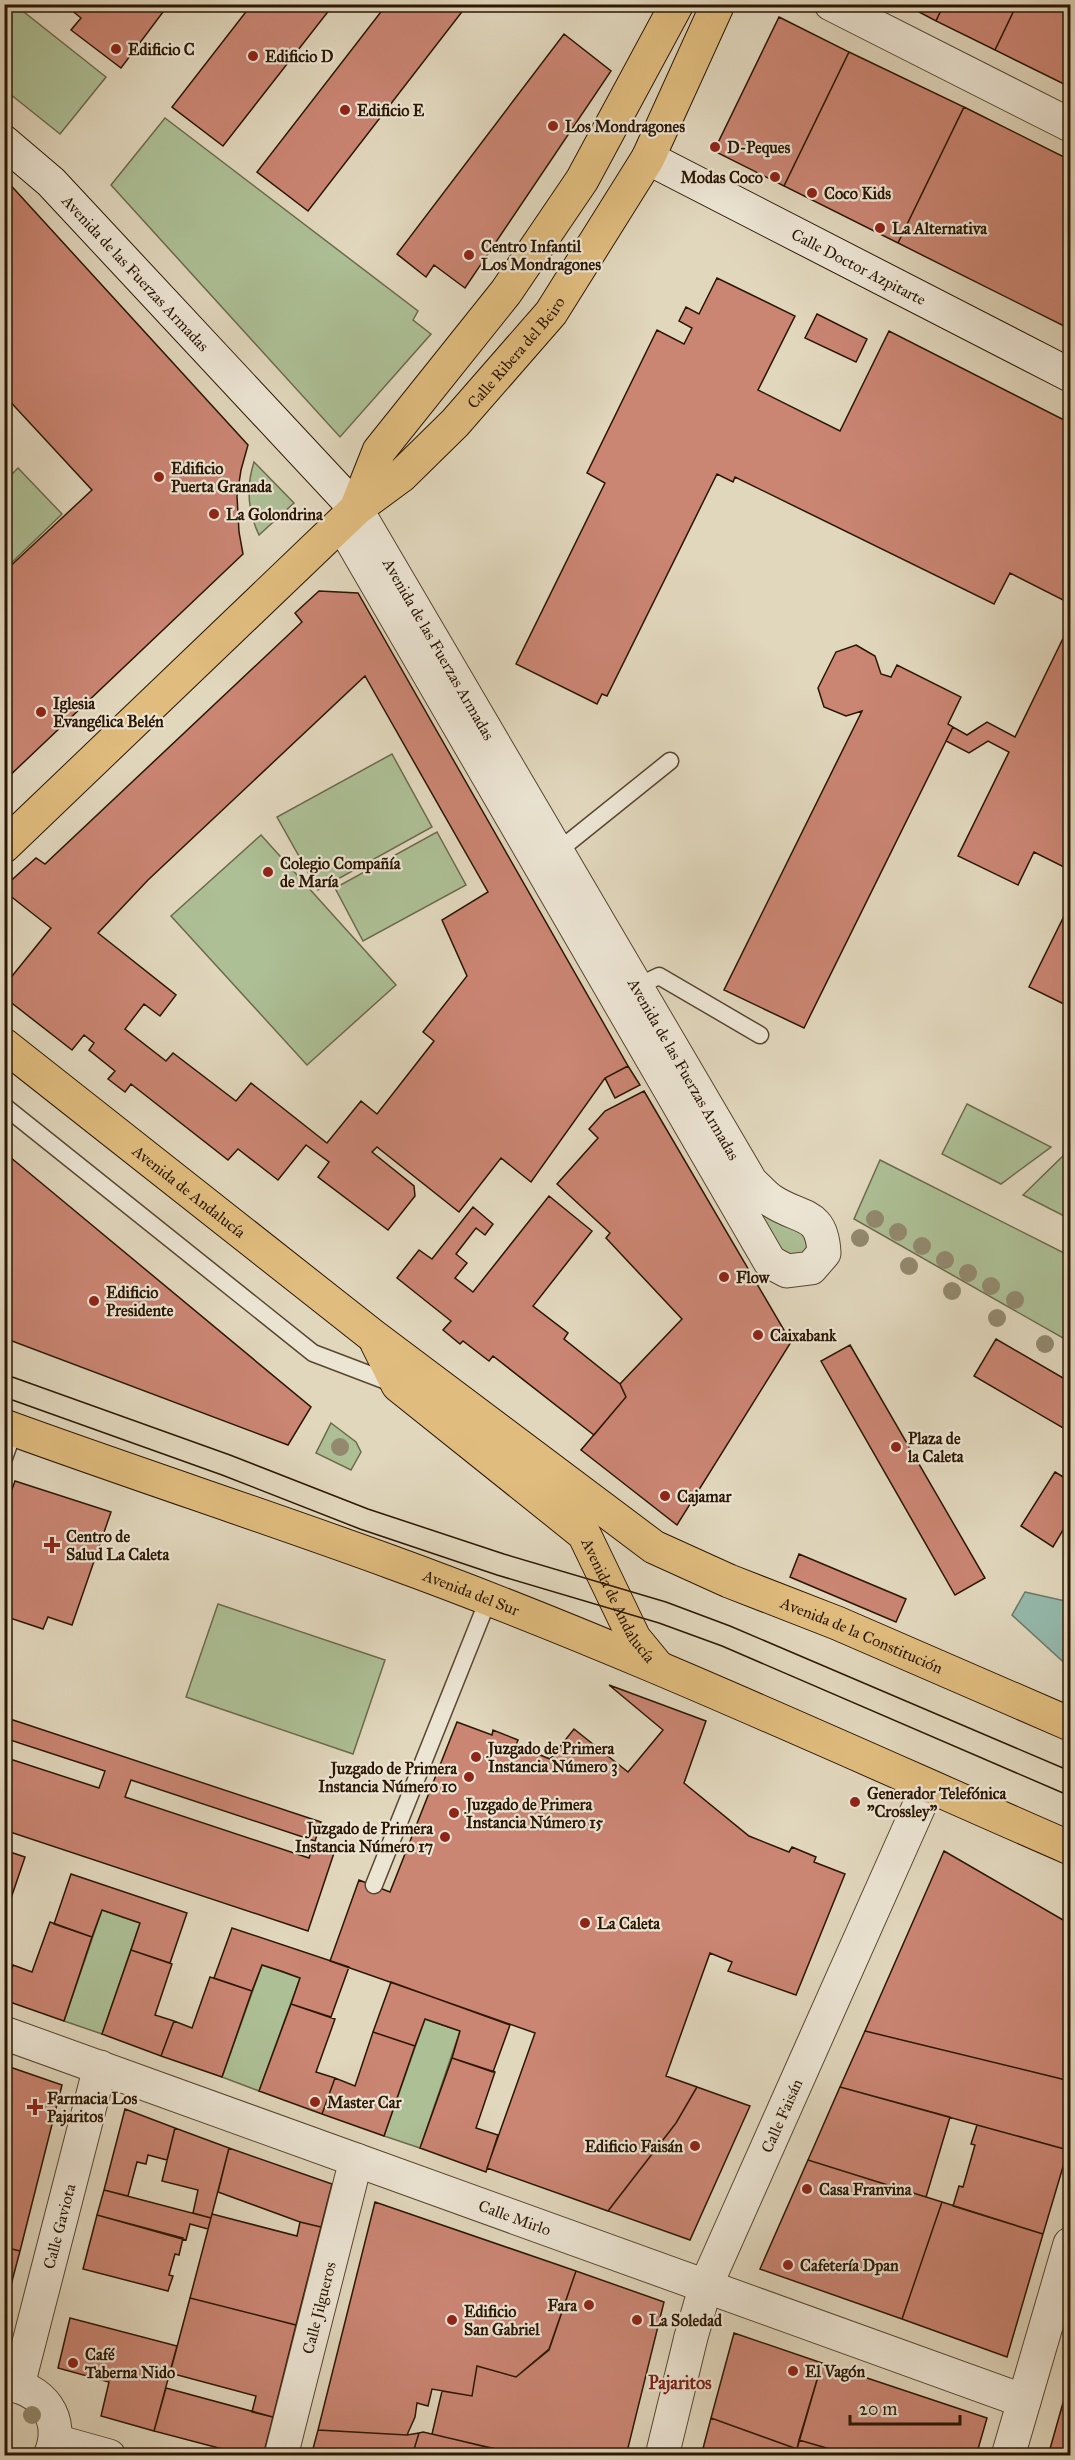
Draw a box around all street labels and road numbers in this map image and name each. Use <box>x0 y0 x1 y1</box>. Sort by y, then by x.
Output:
street label: Avenida de las Fuerzas Armadas <box>57 190 213 355</box>
street label: Calle Doctor Azpitarte <box>788 224 929 309</box>
street label: Calle Ribera del Beiro <box>463 293 569 412</box>
street label: Avenida de las Fuerzas Armadas <box>378 554 499 744</box>
street label: Avenida de las Fuerzas Armadas <box>623 974 744 1164</box>
street label: Avenida de Andalucía <box>128 1141 249 1242</box>
street label: Avenida de Andalucía <box>577 1534 659 1667</box>
street label: Avenida del Sur <box>419 1565 522 1620</box>
street label: Avenida de la Constitución <box>777 1593 946 1678</box>
street label: Calle Faisán <box>757 2076 807 2156</box>
street label: Calle Gaviota <box>39 2181 80 2271</box>
street label: Calle Mirlo <box>476 2196 553 2240</box>
street label: Calle Jilgueros <box>298 2260 340 2356</box>

